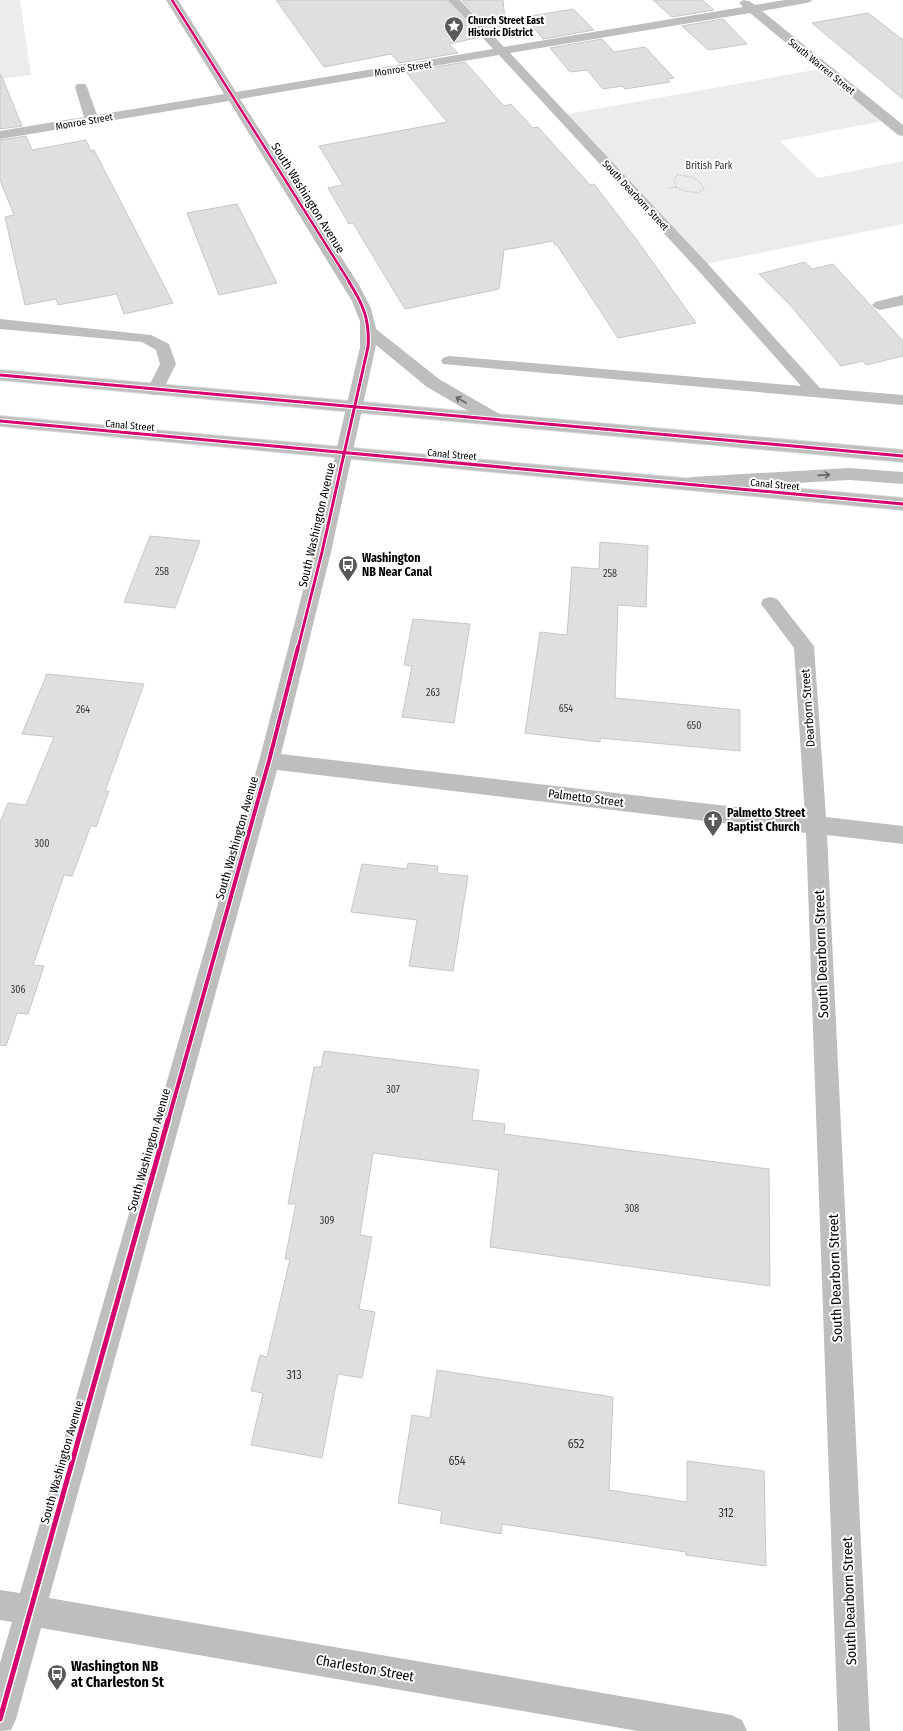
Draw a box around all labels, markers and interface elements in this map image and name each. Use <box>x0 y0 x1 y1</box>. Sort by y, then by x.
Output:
place icon: Church Street East Historic District <box>443 15 465 43</box>
place label: Church Street East Historic District <box>468 15 544 39</box>
street label: South Warren Street <box>786 36 858 98</box>
street label: Monroe Street <box>374 58 433 79</box>
street label: Monroe Street <box>55 111 114 133</box>
street label: South Washington Avenue <box>268 140 348 256</box>
street label: South Dearborn Street <box>600 158 671 234</box>
park label: British Park <box>686 160 733 172</box>
one-way arrow <box>455 396 467 404</box>
street label: Canal Street <box>105 418 156 434</box>
street label: Canal Street <box>427 447 478 463</box>
street label: South Washington Avenue <box>296 461 338 589</box>
one-way arrow <box>817 472 830 479</box>
street label: Canal Street <box>750 477 801 493</box>
place label: Washington NB Near Canal <box>362 551 433 579</box>
bus stop icon: Washington NB Near Canal <box>337 554 359 582</box>
house number: 258 <box>155 566 169 578</box>
house number: 258 <box>603 568 617 580</box>
street label: Dearborn Street <box>798 668 818 748</box>
house number: 263 <box>426 687 440 699</box>
house number: 654 <box>559 703 573 715</box>
house number: 264 <box>76 704 90 716</box>
house number: 650 <box>687 720 701 732</box>
street label: South Washington Avenue <box>213 775 261 901</box>
street label: Palmetto Street <box>547 786 625 810</box>
place label: Palmetto Street Baptist Church <box>727 806 806 834</box>
church icon: Palmetto Street Baptist Church <box>702 809 724 837</box>
house number: 300 <box>35 838 49 850</box>
street label: South Dearborn Street <box>811 889 832 1018</box>
house number: 306 <box>11 984 25 996</box>
house number: 307 <box>386 1084 400 1096</box>
street label: South Washington Avenue <box>125 1087 173 1213</box>
house number: 308 <box>625 1203 639 1215</box>
street label: South Dearborn Street <box>825 1213 846 1342</box>
house number: 309 <box>320 1215 334 1227</box>
house number: 313 <box>286 1368 302 1382</box>
street label: South Washington Avenue <box>38 1399 86 1525</box>
house number: 652 <box>568 1437 584 1451</box>
house number: 654 <box>448 1454 466 1468</box>
house number: 312 <box>718 1506 734 1520</box>
street label: South Dearborn Street <box>839 1536 860 1665</box>
street label: Charleston Street <box>314 1651 416 1686</box>
place label: Washington NB at Charleston St <box>71 1658 165 1691</box>
bus stop icon: Washington NB at Charleston St <box>46 1663 68 1691</box>

